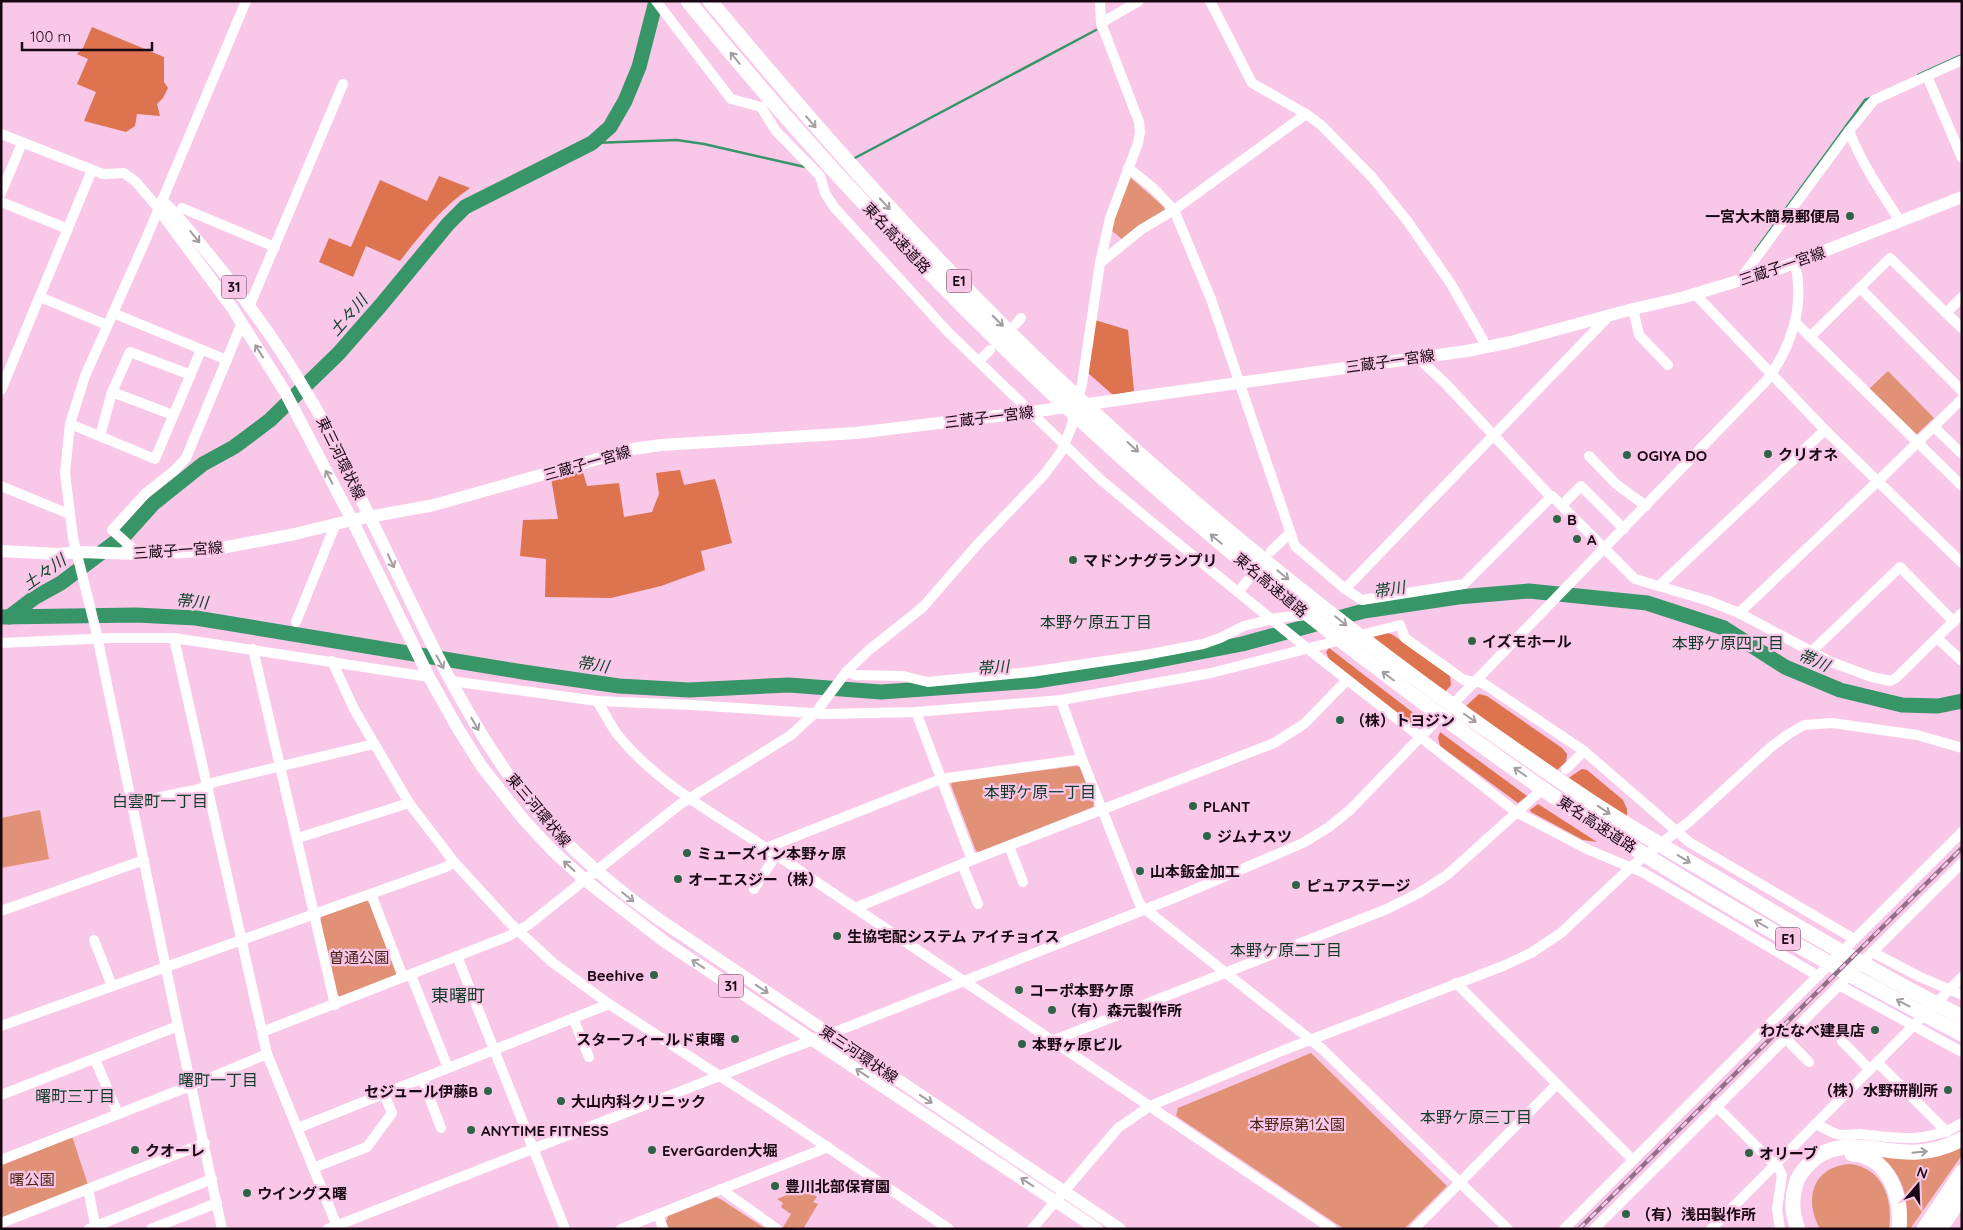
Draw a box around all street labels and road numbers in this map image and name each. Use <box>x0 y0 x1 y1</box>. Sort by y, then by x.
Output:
street label: 東名高速道路 <box>859 199 935 277</box>
street label: 三蔵子一宮線 <box>1736 242 1828 290</box>
road number: E1 <box>946 270 972 292</box>
road number: 31 <box>222 276 246 298</box>
street label: 三蔵子一宮線 <box>1344 345 1436 377</box>
street label: 三蔵子一宮線 <box>943 402 1035 432</box>
street label: 東三河環状線 <box>313 413 369 503</box>
street label: 三蔵子一宮線 <box>541 441 633 485</box>
street label: 三蔵子一宮線 <box>132 537 224 563</box>
street label: 東名高速道路 <box>1230 549 1312 621</box>
street label: 東三河環状線 <box>503 769 575 851</box>
street label: 東名高速道路 <box>1554 792 1640 856</box>
road number: E1 <box>1776 928 1800 951</box>
road number: 31 <box>718 974 744 998</box>
street label: 東三河環状線 <box>816 1021 902 1087</box>

